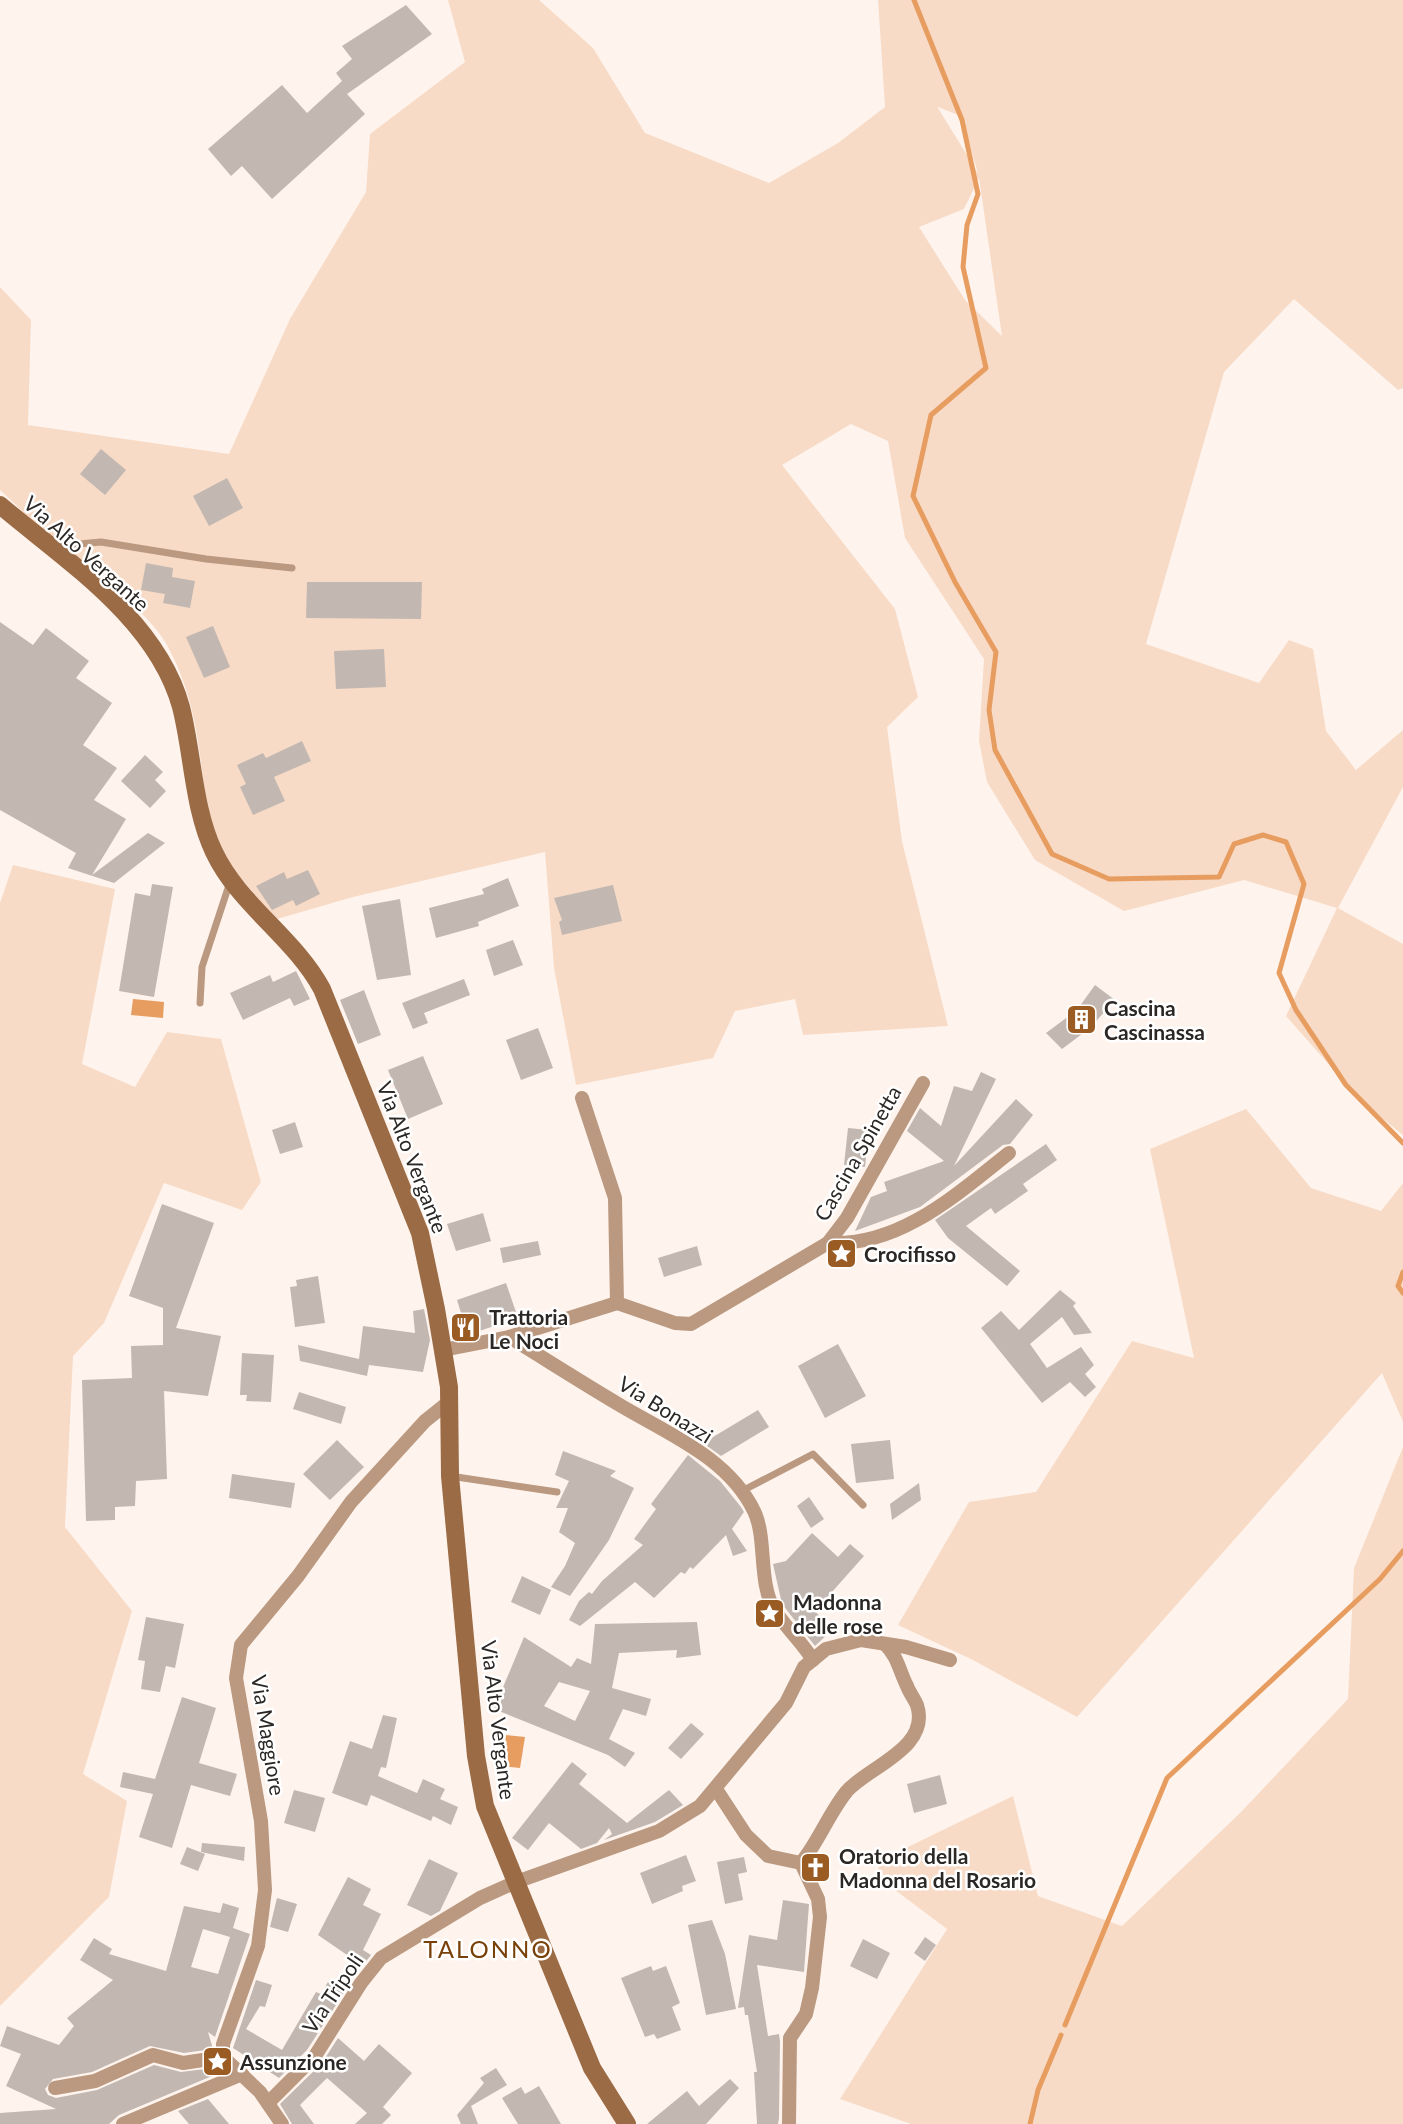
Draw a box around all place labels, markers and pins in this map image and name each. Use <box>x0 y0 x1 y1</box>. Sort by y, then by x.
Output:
place label: Cascina Cascinassa <box>1104 995 1205 1044</box>
building icon: Cascina Cascinassa <box>1064 1002 1098 1036</box>
place icon: Crocifisso <box>824 1236 858 1270</box>
place label: Crocifisso <box>864 1241 956 1266</box>
place label: Trattoria Le Noci <box>489 1304 568 1353</box>
restaurant icon: Trattoria Le Noci <box>449 1311 483 1345</box>
place label: Madonna delle rose <box>793 1589 883 1638</box>
place icon: Madonna delle rose <box>753 1596 787 1630</box>
place label: Oratorio della Madonna del Rosario <box>839 1843 1036 1892</box>
church icon: Oratorio della Madonna del Rosario <box>799 1850 833 1884</box>
place icon: Assunzione <box>200 2044 234 2078</box>
place label: Assunzione <box>239 2049 347 2074</box>

